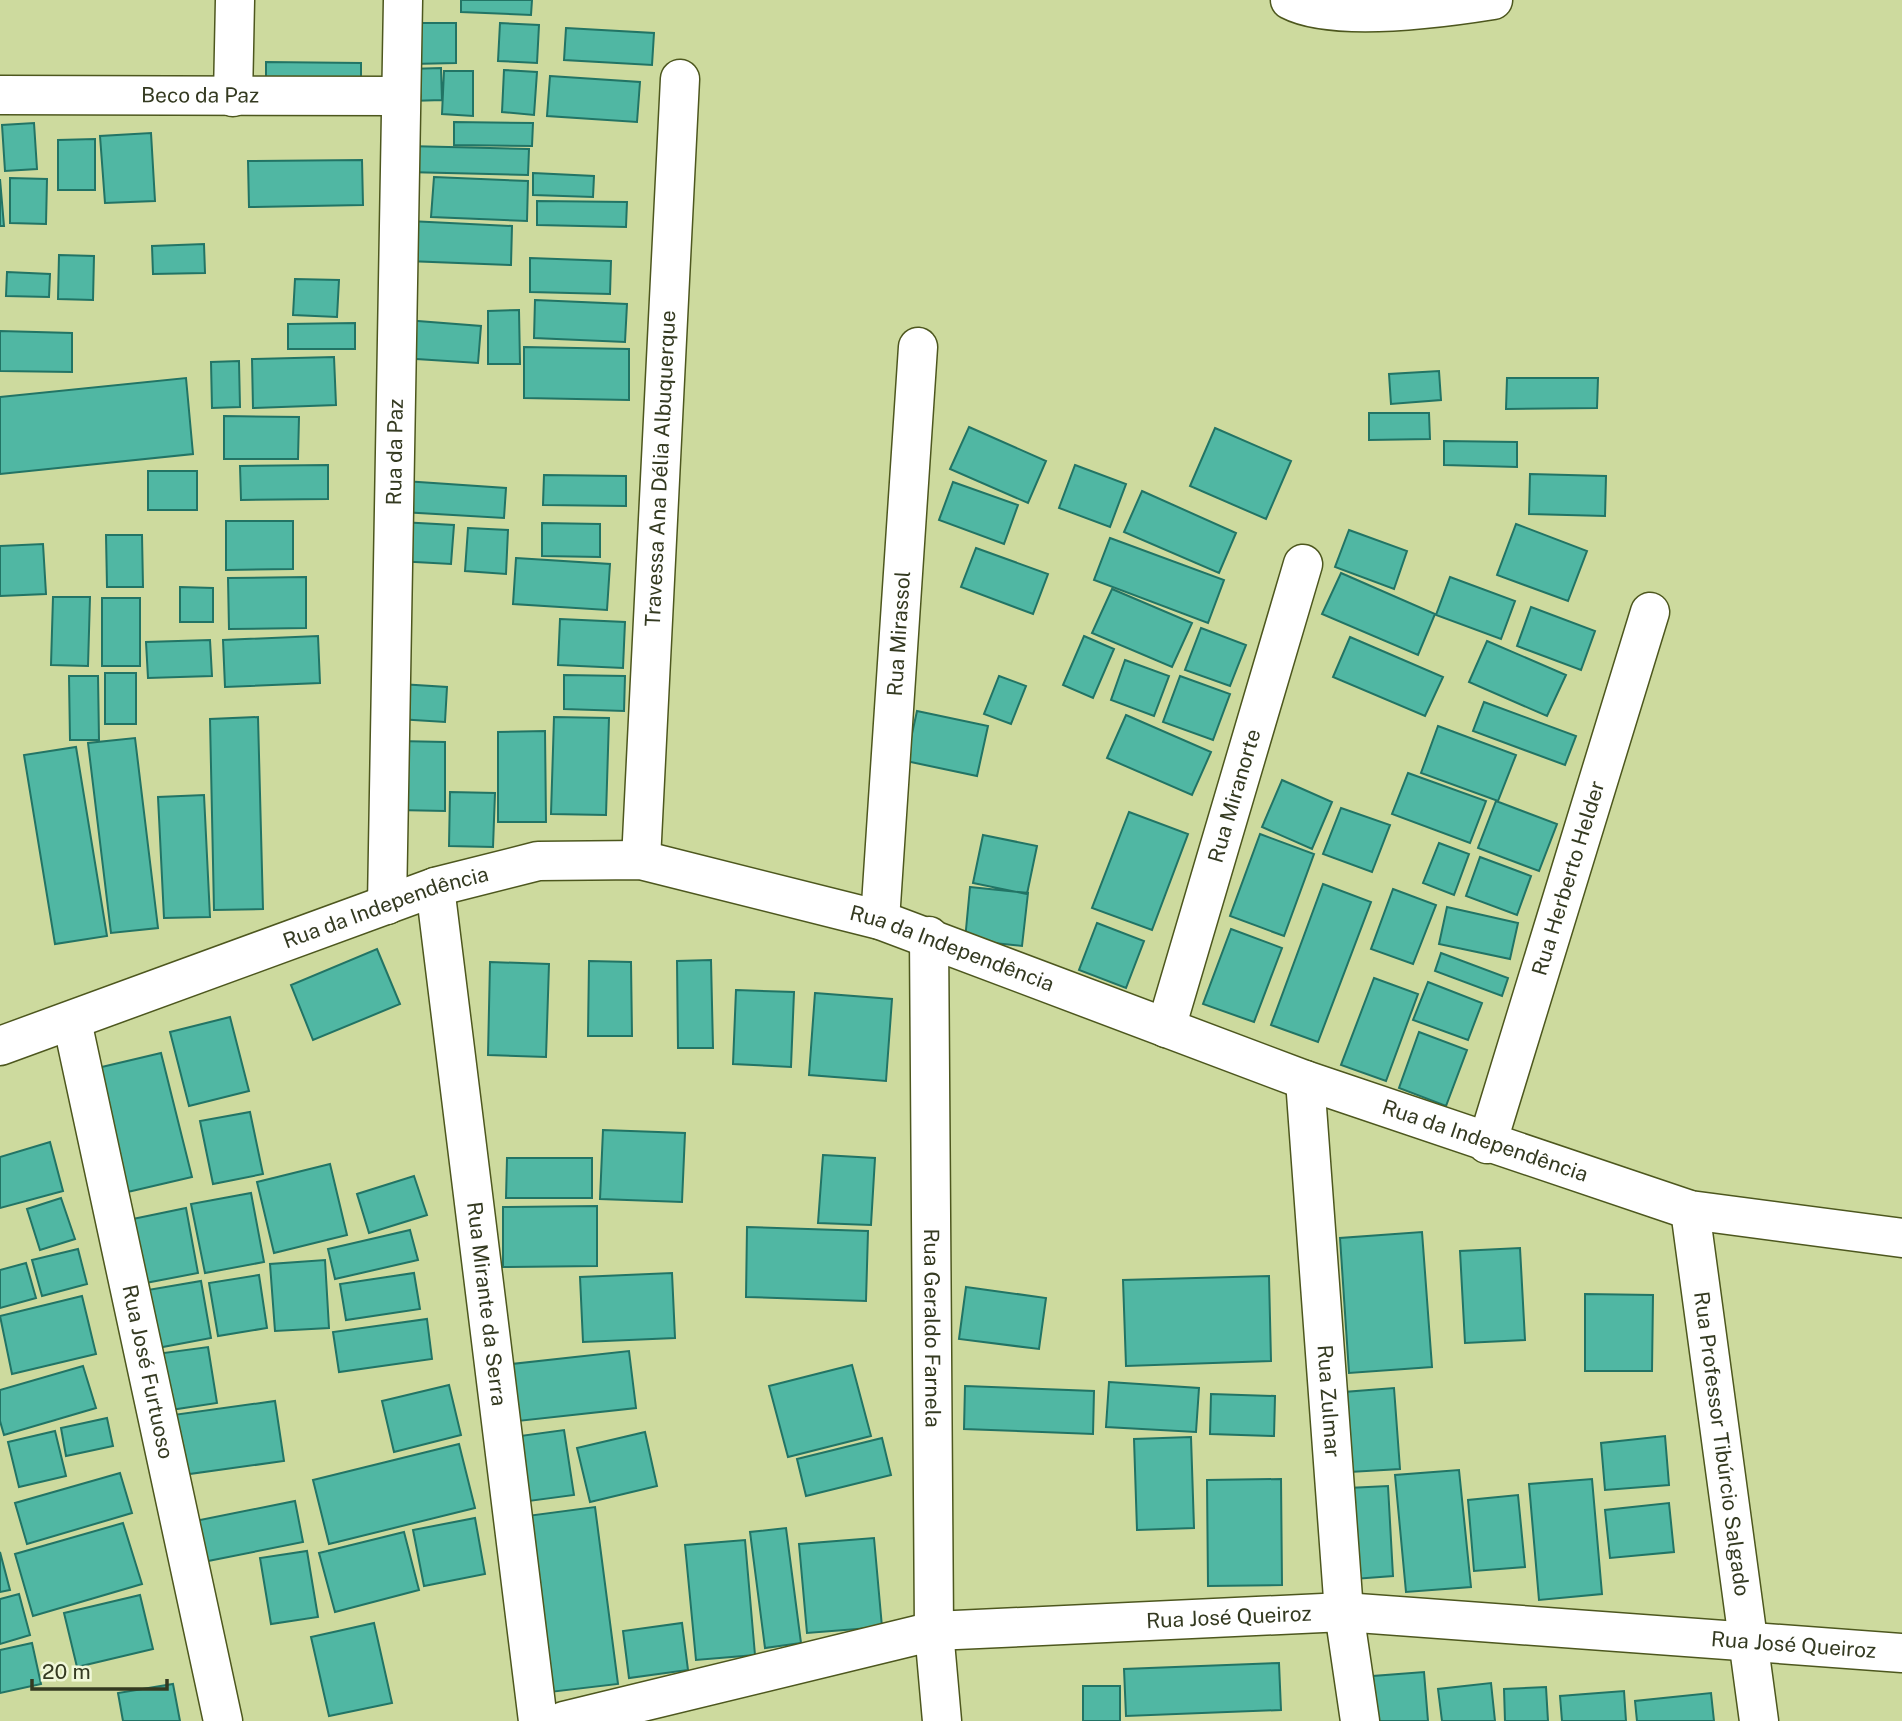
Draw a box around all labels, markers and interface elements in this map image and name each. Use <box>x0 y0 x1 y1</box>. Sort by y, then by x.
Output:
street label: Beco da Paz <box>141 82 259 108</box>
street label: Travessa Ana Délia Albuquerque <box>640 310 680 627</box>
street label: Rua da Paz <box>381 398 408 506</box>
street label: Rua Mirassol <box>882 570 915 697</box>
street label: Rua Miranorte <box>1203 726 1266 866</box>
street label: Rua Herberto Helder <box>1526 778 1610 979</box>
street label: Rua da Independência <box>279 861 491 954</box>
street label: Rua da Independência <box>847 900 1058 996</box>
street label: Rua da Independência <box>1379 1094 1591 1187</box>
street label: Rua Mirante da Serra <box>462 1200 512 1407</box>
street label: Rua Geraldo Farnela <box>919 1228 946 1428</box>
street label: Rua José Furtuoso <box>117 1282 179 1461</box>
street label: Rua Professor Tibúrcio Salgado <box>1689 1290 1755 1598</box>
street label: Rua Zulmar <box>1312 1344 1346 1458</box>
street label: Rua José Queiroz <box>1146 1601 1312 1633</box>
street label: Rua José Queiroz <box>1710 1626 1877 1663</box>
scale bar <box>32 1648 166 1692</box>
text: 20 m <box>42 1659 91 1684</box>

